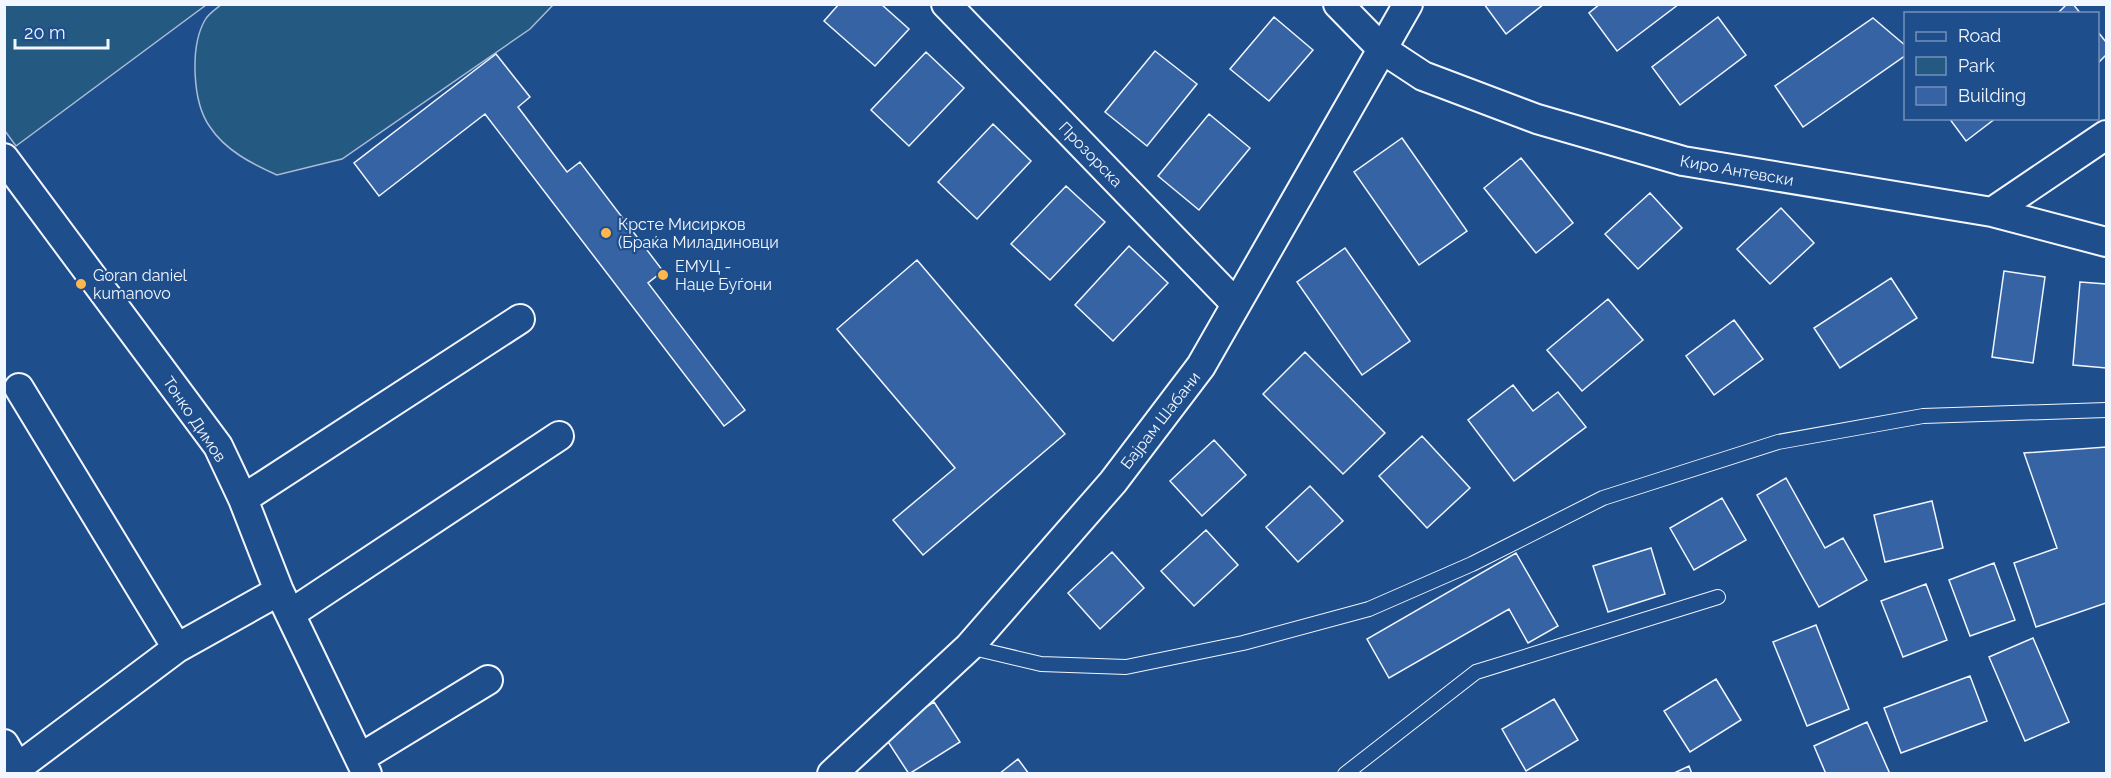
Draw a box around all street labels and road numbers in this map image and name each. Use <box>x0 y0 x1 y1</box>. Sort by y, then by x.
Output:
street label: Прозорска <box>1055 118 1126 191</box>
street label: Киро Антевски <box>1679 151 1795 190</box>
street label: Бајрам Шабани <box>1117 368 1204 473</box>
street label: Тонко Димов <box>159 373 230 466</box>

